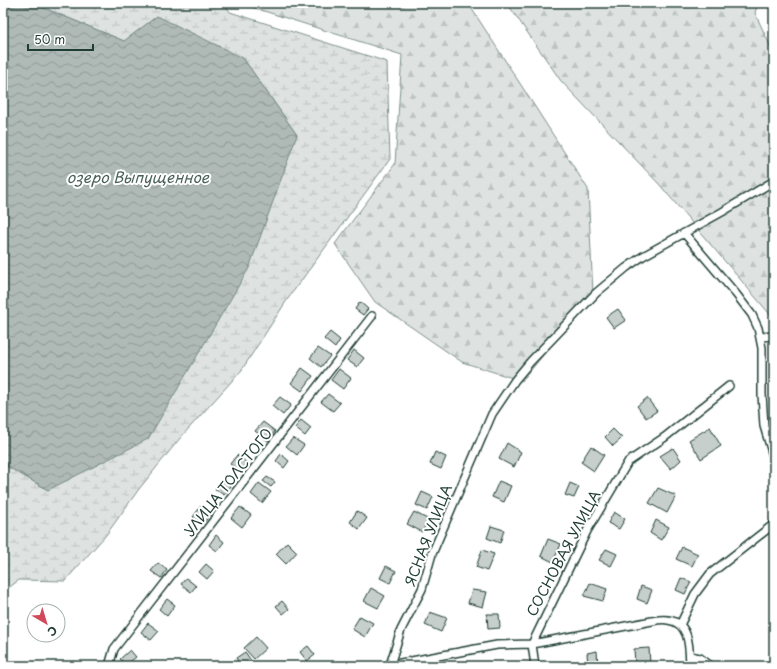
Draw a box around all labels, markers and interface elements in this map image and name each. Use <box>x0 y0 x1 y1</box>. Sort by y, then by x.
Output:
scale bar <box>28 26 93 52</box>
text: 50 m <box>34 30 65 48</box>
water label: озеро Выпущенное <box>67 165 210 188</box>
street label: УЛИЦА ТОЛСТОГО <box>179 423 277 541</box>
street label: ЯСНАЯ УЛИЦА <box>399 481 457 589</box>
street label: СОСНОВАЯ УЛИЦА <box>521 486 605 620</box>
north arrow <box>26 603 66 643</box>
text: С <box>44 622 61 641</box>

